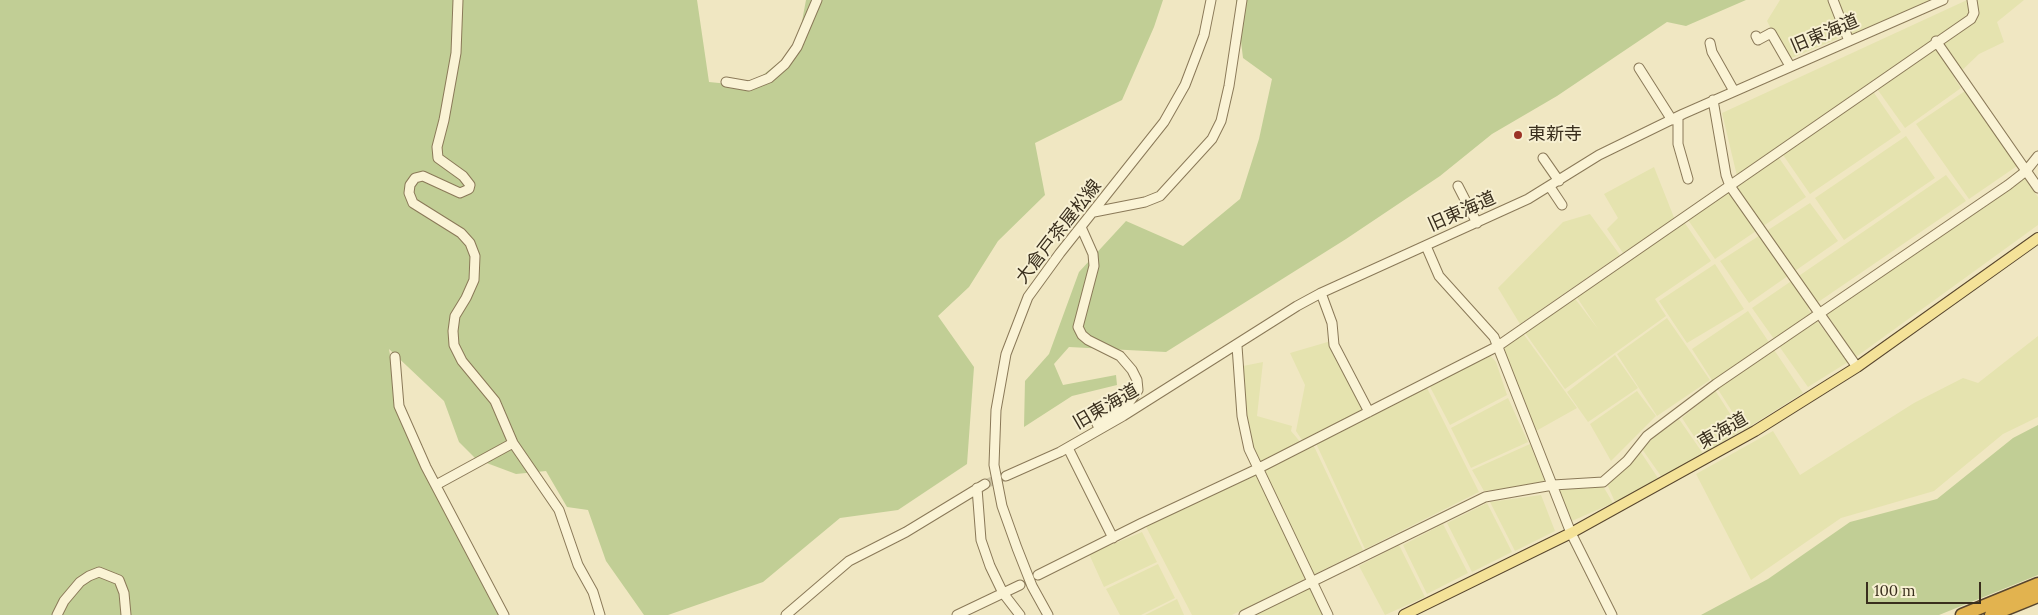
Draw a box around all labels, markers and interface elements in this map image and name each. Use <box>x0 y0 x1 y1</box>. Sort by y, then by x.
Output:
street label: 旧東海道 <box>1788 10 1862 58</box>
place label: 東新寺 <box>1528 124 1582 146</box>
marker: 東新寺 <box>1512 129 1524 141</box>
street label: 大倉戸茶屋松線 <box>1012 176 1106 288</box>
street label: 旧東海道 <box>1425 187 1499 237</box>
street label: 旧東海道 <box>1069 380 1143 434</box>
street label: 東海道 <box>1694 408 1752 454</box>
scale bar <box>1868 572 1983 604</box>
text: 100 m <box>1874 581 1915 600</box>

